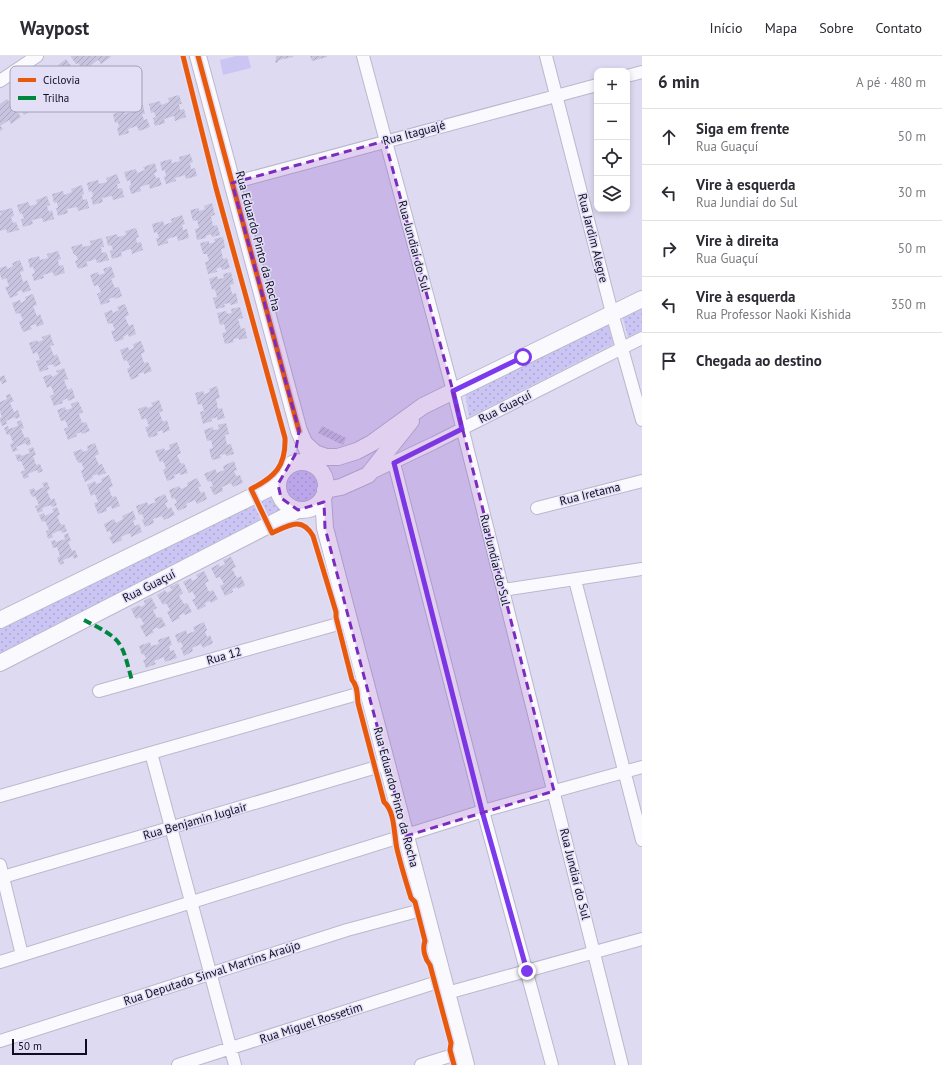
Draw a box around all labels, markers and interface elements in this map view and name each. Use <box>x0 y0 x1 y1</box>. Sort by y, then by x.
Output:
text: Waypost <box>20 16 89 40</box>
text: Início <box>710 19 743 37</box>
text: Mapa <box>765 19 797 37</box>
text: Sobre <box>819 19 854 37</box>
text: Contato <box>876 19 922 37</box>
legend <box>10 66 142 112</box>
map controls <box>594 68 630 212</box>
button: + <box>594 68 630 104</box>
text: 6 min <box>658 71 699 93</box>
text: Ciclovia <box>43 73 80 87</box>
text: A pé · 480 m <box>856 74 926 91</box>
text: Trilha <box>43 91 69 105</box>
button: − <box>594 104 630 140</box>
street label: Rua Itaguajé <box>381 117 447 148</box>
text: Siga em frente <box>696 119 789 138</box>
icon: ahead <box>658 126 680 148</box>
text: 50 m <box>898 128 926 145</box>
text: Rua Guaçuí <box>696 138 758 155</box>
button: locate <box>594 140 630 176</box>
street label: Rua Eduardo Pinto da Rocha <box>233 169 284 313</box>
text: Vire à esquerda <box>696 175 795 194</box>
button: layers <box>594 176 630 212</box>
icon: left <box>658 182 680 204</box>
text: 30 m <box>898 184 926 201</box>
street label: Rua Jardim Alegre <box>575 192 612 284</box>
text: Rua Jundiaí do Sul <box>696 194 797 211</box>
street label: Rua Jundiaí do Sul <box>395 199 434 294</box>
text: Vire à direita <box>696 231 779 250</box>
icon: right <box>658 238 680 260</box>
text: 50 m <box>898 240 926 257</box>
text: Rua Guaçuí <box>696 250 758 267</box>
text: Vire à esquerda <box>696 287 795 306</box>
icon: left <box>658 294 680 316</box>
text: 350 m <box>891 296 926 313</box>
text: Rua Professor Naoki Kishida <box>696 306 851 323</box>
route start <box>514 348 532 366</box>
icon: arrive <box>658 350 680 372</box>
text: Chegada ao destino <box>696 351 822 370</box>
street label: Rua Guaçuí <box>476 387 534 426</box>
street label: Rua Iretama <box>558 479 622 508</box>
street label: Rua Jundiaí do Sul <box>477 513 514 608</box>
street label: Rua Guaçuí <box>120 566 178 605</box>
street label: Rua 12 <box>205 643 243 668</box>
street label: Rua Eduardo Pinto da Rocha <box>371 725 422 869</box>
street label: Rua Benjamin Juglair <box>141 799 249 843</box>
street label: Rua Jundiaí do Sul <box>557 827 594 922</box>
street label: Rua Deputado Sinval Martins Araújo <box>122 937 302 1008</box>
route end <box>518 962 536 980</box>
street label: Rua Miguel Rossetim <box>258 999 364 1046</box>
scale bar <box>12 1037 87 1056</box>
text: 50 m <box>18 1039 42 1053</box>

